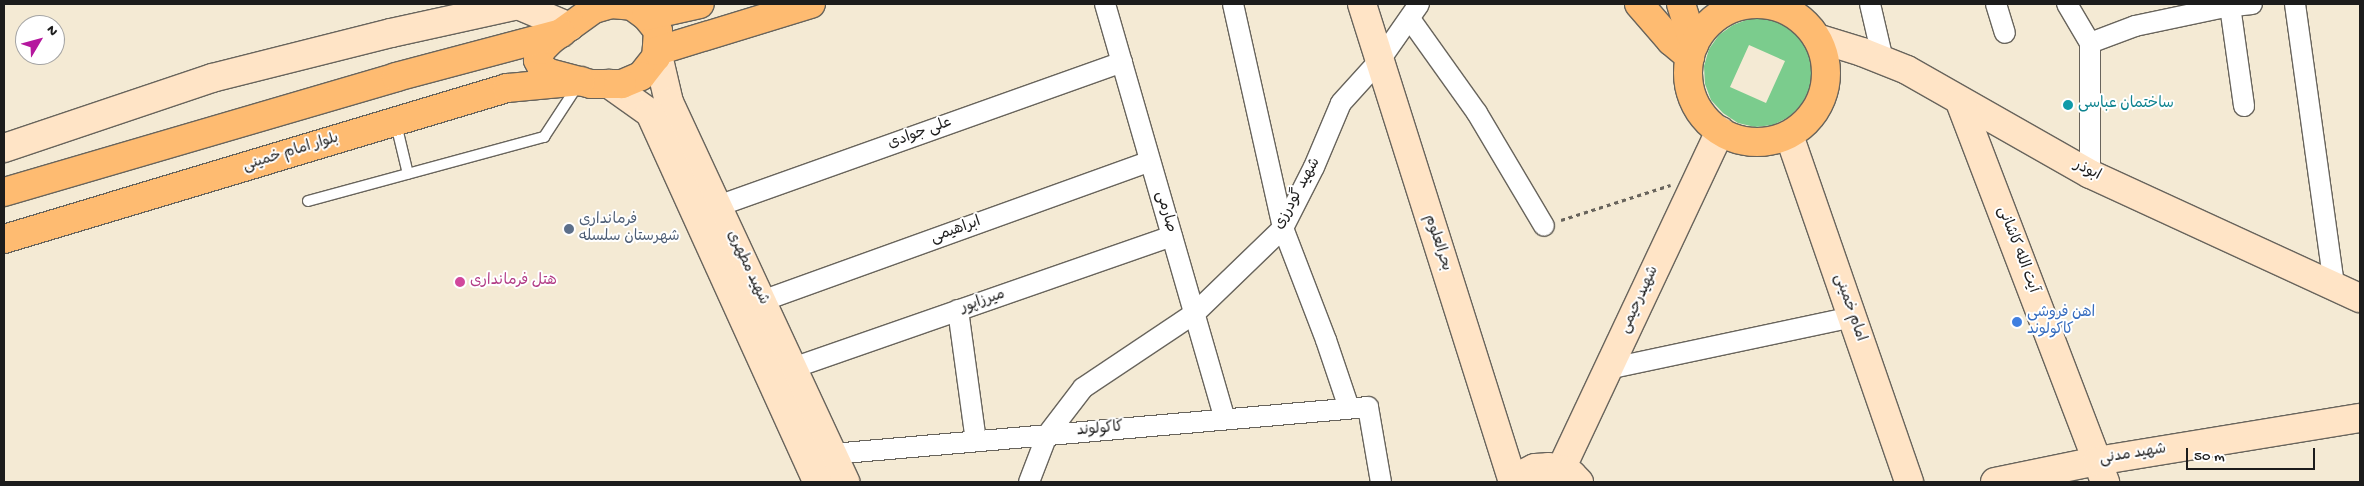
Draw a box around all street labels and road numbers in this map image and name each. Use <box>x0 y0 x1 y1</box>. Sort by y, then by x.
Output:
street label: علی جوادی <box>886 114 954 154</box>
street label: بلوار امام خمینی <box>241 130 341 176</box>
street label: شهید گودرزی <box>1271 155 1325 233</box>
street label: ابوذر <box>2071 157 2103 185</box>
street label: صارمی <box>1151 189 1179 235</box>
street label: آیت الله کاشانی <box>1992 204 2042 296</box>
street label: بحرالعلوم <box>1419 213 1455 273</box>
street label: ابراهیمی <box>929 214 983 248</box>
street label: شهید مطهری <box>722 228 772 308</box>
street label: شهیدرحیمی <box>1617 264 1663 336</box>
street label: امام خمینی <box>1829 272 1869 344</box>
street label: میرزاپور <box>958 286 1008 318</box>
street label: کاکولوند <box>1076 419 1124 441</box>
street label: شهید مدنی <box>2098 441 2168 469</box>

